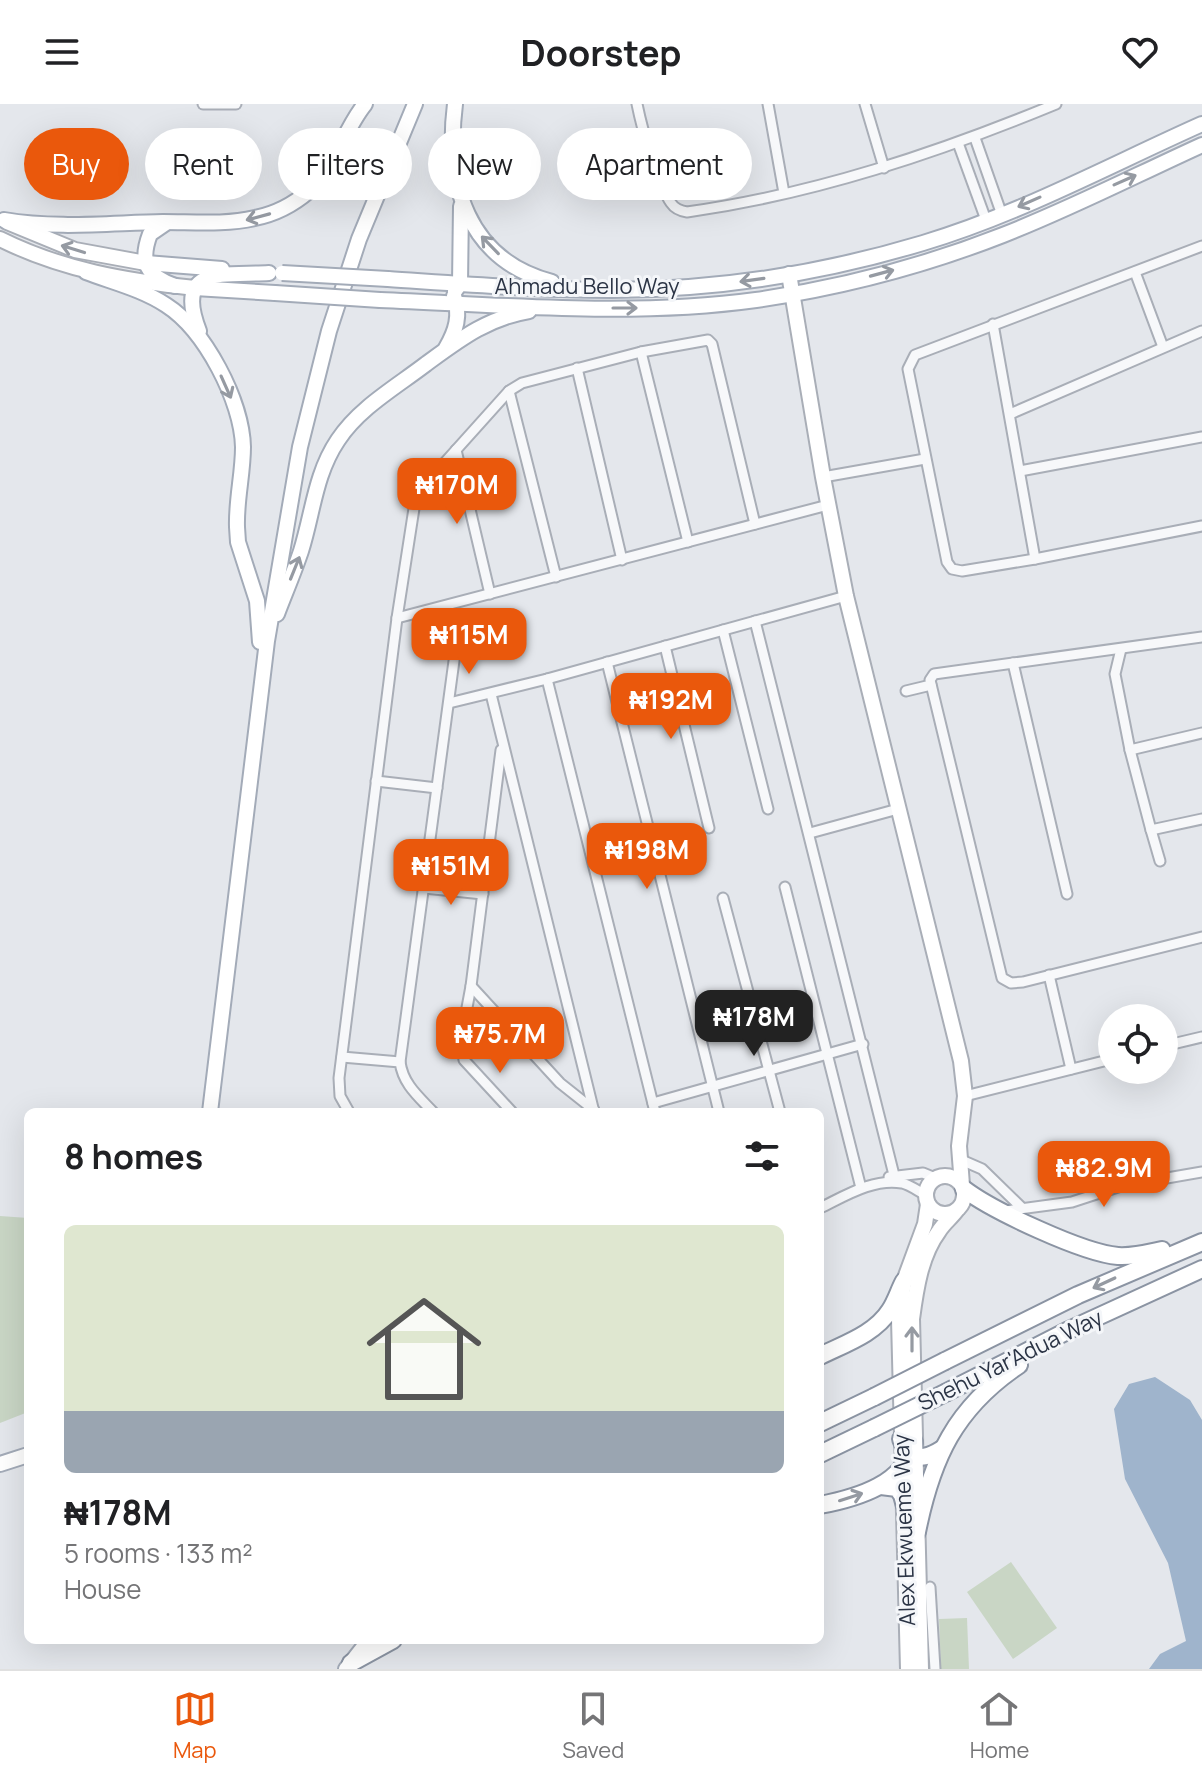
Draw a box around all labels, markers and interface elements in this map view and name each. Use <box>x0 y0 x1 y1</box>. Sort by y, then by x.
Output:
text: Doorstep <box>521 28 681 77</box>
icon: menu <box>40 30 84 74</box>
icon: heart <box>1118 30 1162 74</box>
chip: Buy <box>24 128 129 200</box>
chip: Rent <box>145 128 262 200</box>
chip: Filters <box>278 128 412 200</box>
chip: New <box>428 128 541 200</box>
chip: Apartment <box>557 128 752 200</box>
one-way arrow <box>1112 172 1136 187</box>
one-way arrow <box>1017 196 1042 211</box>
one-way arrow <box>246 210 272 225</box>
one-way arrow <box>481 236 500 255</box>
one-way arrow <box>60 241 86 256</box>
one-way arrow <box>869 265 895 280</box>
street label: Ahmadu Bello Way <box>494 271 680 301</box>
one-way arrow <box>740 273 766 288</box>
one-way arrow <box>611 300 638 316</box>
one-way arrow <box>219 375 234 399</box>
pin: ₦170M <box>401 458 513 526</box>
text: ₦170M <box>415 466 499 502</box>
one-way arrow <box>289 556 303 581</box>
pin: ₦115M <box>413 608 525 676</box>
text: ₦115M <box>429 616 509 652</box>
pin: ₦192M <box>615 673 727 741</box>
text: ₦192M <box>629 681 713 717</box>
pin: ₦198M <box>591 823 703 891</box>
text: ₦198M <box>605 831 689 867</box>
pin: ₦151M <box>395 839 507 907</box>
text: ₦151M <box>411 847 491 883</box>
pin: ₦178M <box>698 990 810 1058</box>
text: ₦178M <box>713 998 795 1034</box>
map controls <box>1098 1004 1178 1084</box>
button: locate <box>1098 1004 1178 1084</box>
pin: ₦75.7M <box>435 1007 565 1075</box>
text: ₦75.7M <box>454 1015 546 1051</box>
text: 8 homes <box>64 1133 203 1179</box>
icon: filters <box>740 1134 784 1178</box>
pin: ₦82.9M <box>1039 1141 1169 1209</box>
text: ₦82.9M <box>1056 1149 1152 1185</box>
one-way arrow <box>1093 1276 1117 1291</box>
icon: home <box>352 1277 496 1421</box>
street label: Shehu Yar'Adua Way <box>913 1302 1108 1418</box>
one-way arrow <box>904 1326 920 1353</box>
street label: Alex Ekwueme Way <box>886 1433 922 1626</box>
one-way arrow <box>838 1488 863 1503</box>
text: ₦178M <box>64 1489 171 1535</box>
text: 5 rooms · 133 m² <box>64 1535 253 1571</box>
text: House <box>64 1571 141 1607</box>
tab: Map <box>173 1687 217 1765</box>
tab: Saved <box>562 1687 624 1765</box>
tab: Home <box>970 1687 1029 1765</box>

